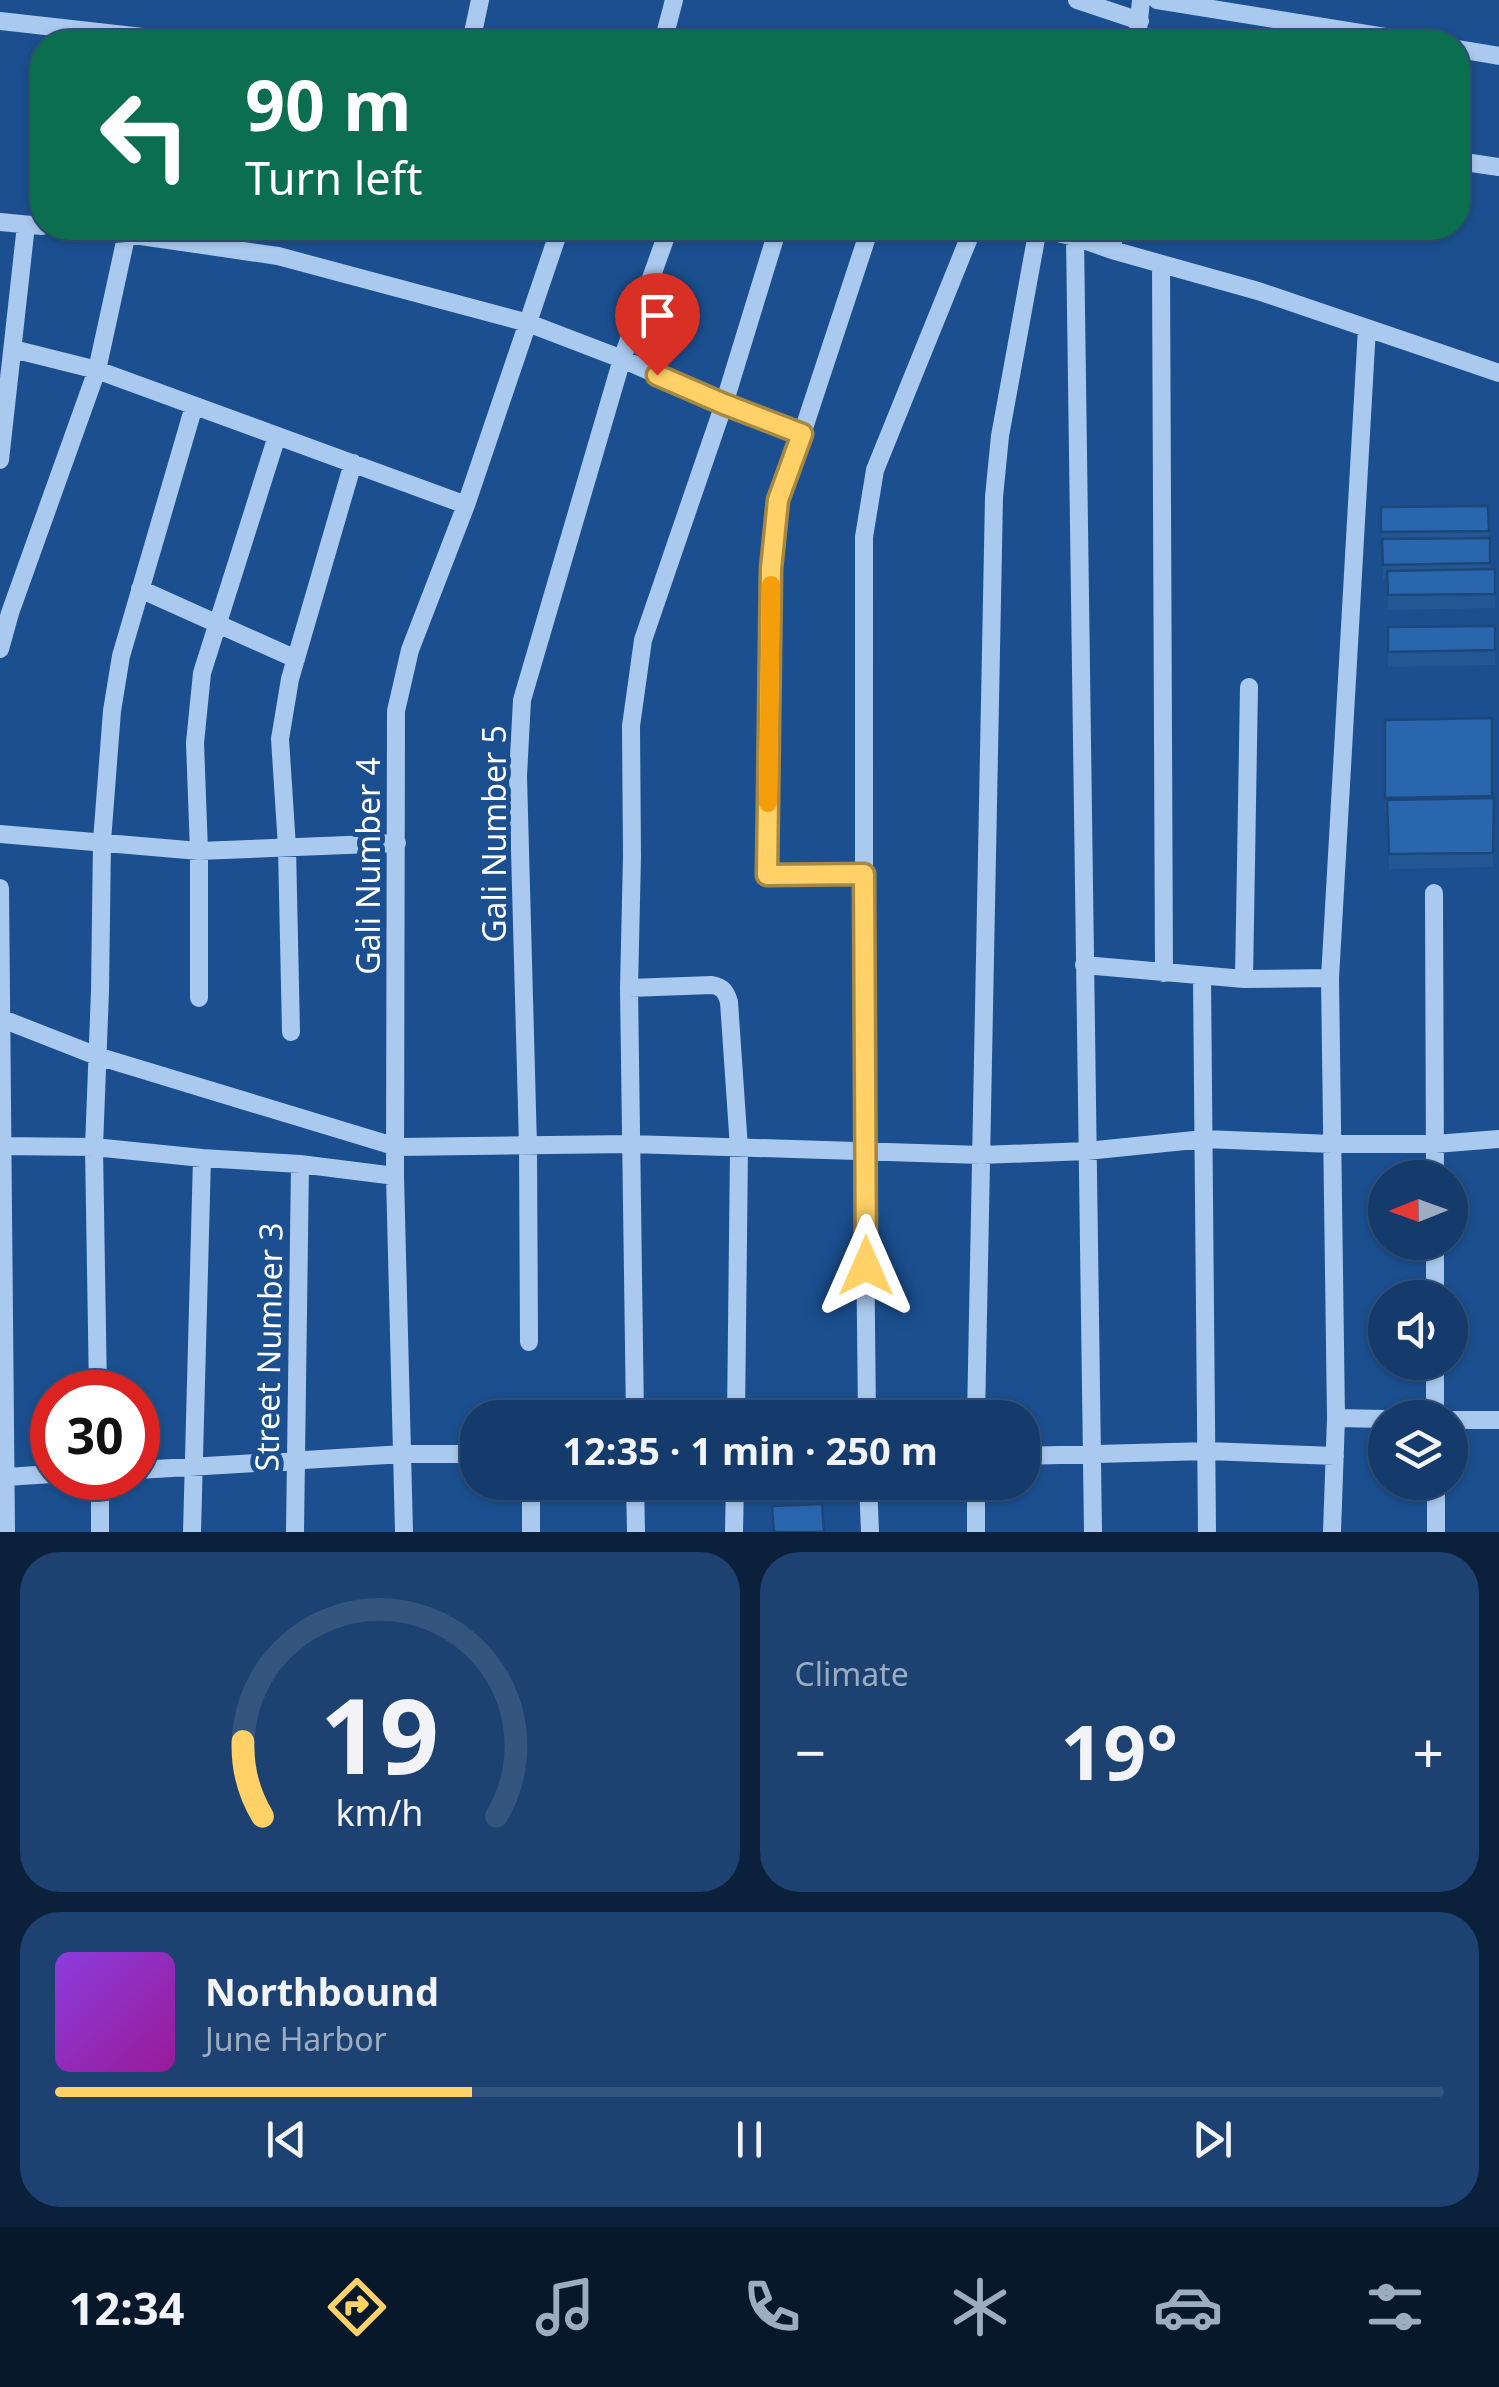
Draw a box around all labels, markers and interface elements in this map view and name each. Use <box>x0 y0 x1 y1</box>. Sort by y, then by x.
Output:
text: 90 m <box>245 56 412 152</box>
icon: left <box>80 70 210 200</box>
text: Turn left <box>245 147 422 208</box>
pin <box>615 273 700 376</box>
icon: arrive <box>630 288 685 343</box>
street label: Gali Number 5 <box>472 725 515 943</box>
street label: Gali Number 4 <box>346 757 389 975</box>
north arrow <box>1368 1160 1468 1260</box>
map controls <box>1368 1160 1468 1500</box>
position arrow <box>814 1214 918 1318</box>
street label: Street Number 3 <box>244 1222 292 1472</box>
button: sound <box>1368 1280 1468 1380</box>
speed limit sign: 30 <box>30 1370 160 1500</box>
button: layers <box>1368 1400 1468 1500</box>
text: 12:35 · 1 min · 250 m <box>562 1424 938 1476</box>
text: Climate <box>795 1652 909 1695</box>
text: 19 <box>320 1663 439 1804</box>
text: 19° <box>1060 1700 1178 1802</box>
text: − <box>795 1714 826 1789</box>
text: + <box>1413 1714 1444 1789</box>
text: km/h <box>336 1788 424 1836</box>
text: Northbound <box>205 1965 439 2017</box>
text: June Harbor <box>205 2017 387 2060</box>
icon: previous <box>259 2112 314 2167</box>
icon: pause <box>722 2112 777 2167</box>
icon: next <box>1185 2112 1240 2167</box>
icon: directions <box>322 2272 392 2342</box>
icon: music <box>530 2272 600 2342</box>
icon: phone <box>737 2272 807 2342</box>
icon: climate <box>945 2272 1015 2342</box>
icon: car <box>1153 2272 1223 2342</box>
icon: filters <box>1360 2272 1430 2342</box>
text: 12:34 <box>69 2277 184 2338</box>

